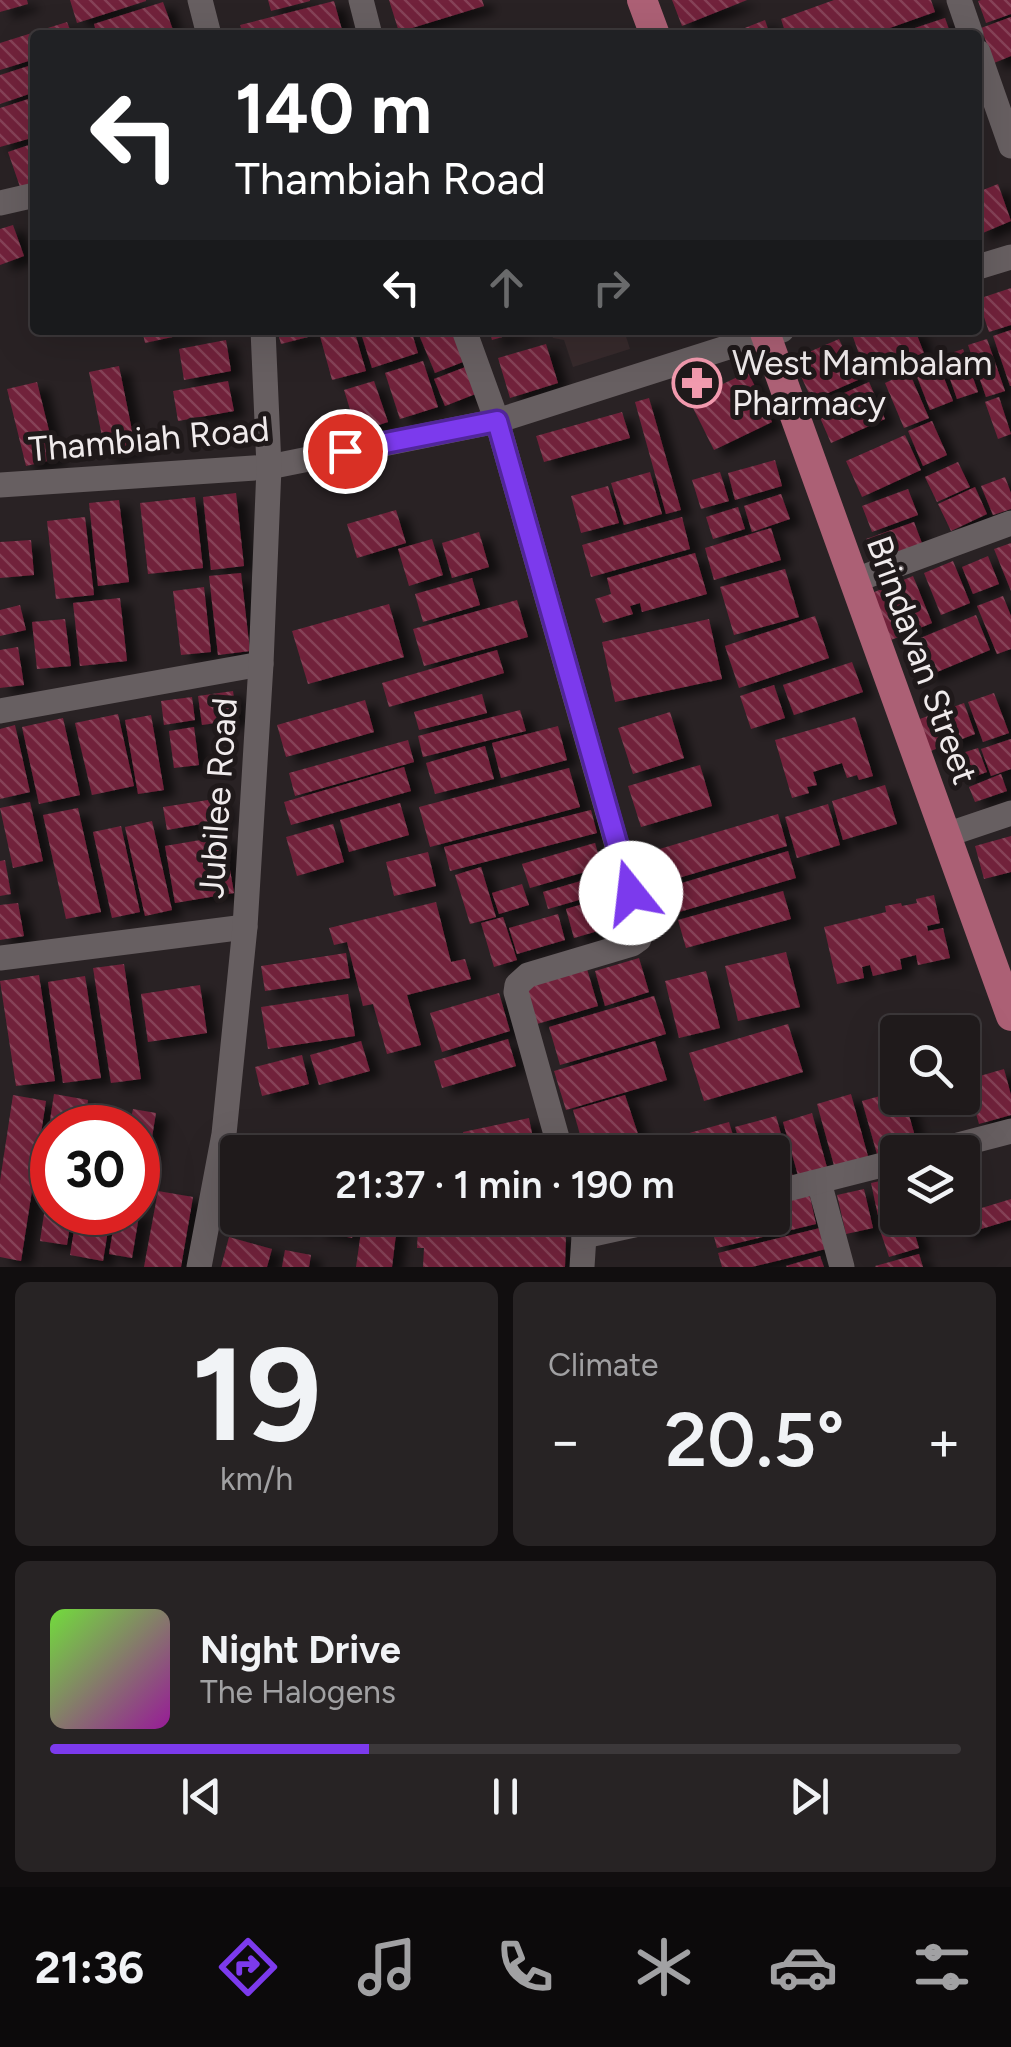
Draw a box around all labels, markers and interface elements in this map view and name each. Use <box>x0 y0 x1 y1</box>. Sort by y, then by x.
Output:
text: 140 m <box>235 66 432 151</box>
icon: left <box>70 70 200 200</box>
text: Thambiah Road <box>235 151 546 205</box>
icon: left <box>374 260 429 315</box>
icon: ahead <box>479 260 534 315</box>
icon: right <box>584 260 639 315</box>
place label: West Mambalam Pharmacy <box>732 342 992 424</box>
pharmacy icon: West Mambalam Pharmacy <box>671 357 723 409</box>
street label: Thambiah Road <box>27 408 271 470</box>
pin <box>303 409 388 494</box>
icon: arrive <box>318 424 373 479</box>
street label: Brindavan Street <box>858 530 986 790</box>
street label: Jubilee Road <box>190 696 246 900</box>
position arrow <box>579 841 683 945</box>
map controls <box>880 1015 980 1235</box>
button: search <box>880 1015 980 1115</box>
speed limit sign: 30 <box>30 1105 160 1235</box>
button: layers <box>880 1135 980 1235</box>
text: 21:37 · 1 min · 190 m <box>335 1162 675 1208</box>
text: 19 <box>191 1317 322 1473</box>
text: Climate <box>548 1346 659 1384</box>
text: 20.5° <box>664 1395 845 1485</box>
text: − <box>548 1408 582 1474</box>
text: + <box>927 1408 961 1474</box>
text: km/h <box>220 1460 293 1498</box>
text: Night Drive <box>200 1627 401 1673</box>
text: The Halogens <box>200 1673 396 1711</box>
icon: previous <box>174 1769 229 1824</box>
icon: pause <box>478 1769 533 1824</box>
icon: next <box>782 1769 837 1824</box>
icon: directions <box>213 1932 283 2002</box>
icon: music <box>352 1932 422 2002</box>
icon: phone <box>490 1932 560 2002</box>
icon: climate <box>629 1932 699 2002</box>
icon: car <box>768 1932 838 2002</box>
icon: filters <box>907 1932 977 2002</box>
text: 21:36 <box>34 1940 144 1994</box>

